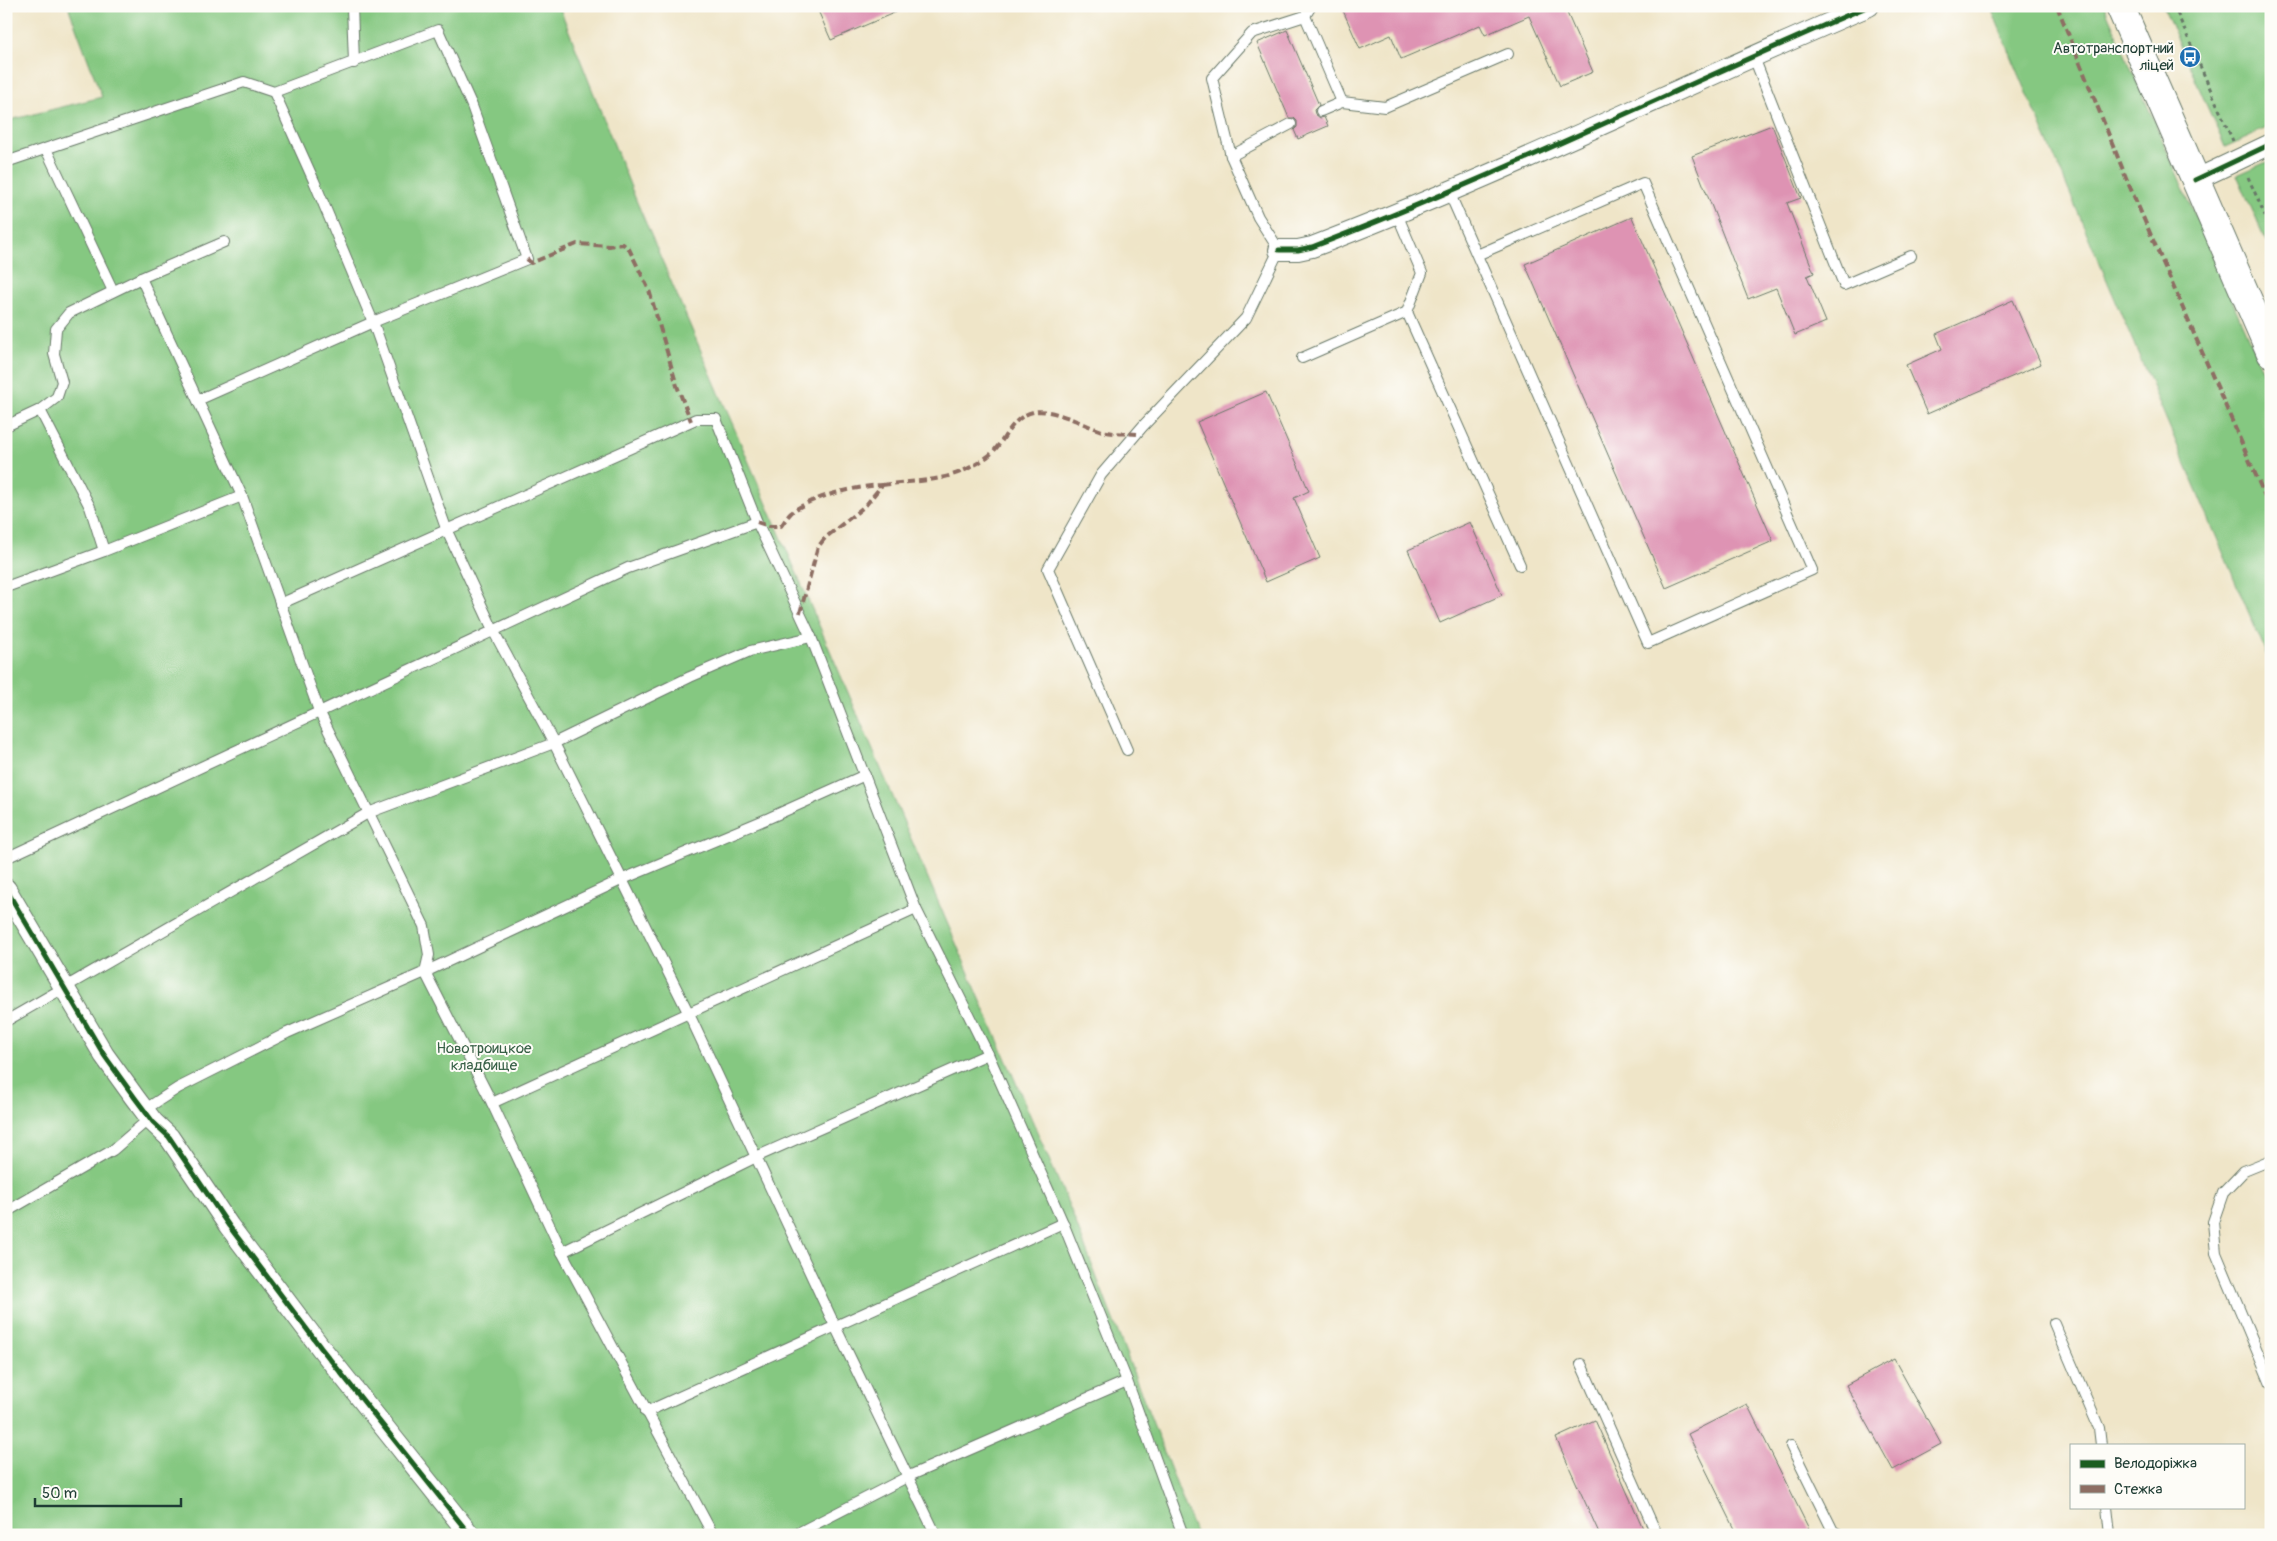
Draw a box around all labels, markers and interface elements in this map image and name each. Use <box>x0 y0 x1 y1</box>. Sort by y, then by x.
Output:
place label: Автотранспортний ліцей <box>2053 39 2174 75</box>
bus stop icon: Автотранспортний ліцей <box>2178 45 2202 69</box>
park label: Новотроицкое кладбище <box>437 1039 532 1075</box>
legend <box>2070 1444 2244 1508</box>
text: Велодоріжка <box>2114 1454 2197 1473</box>
scale bar <box>35 1476 181 1508</box>
text: Стежка <box>2114 1480 2163 1499</box>
text: 50 m <box>42 1484 77 1503</box>

